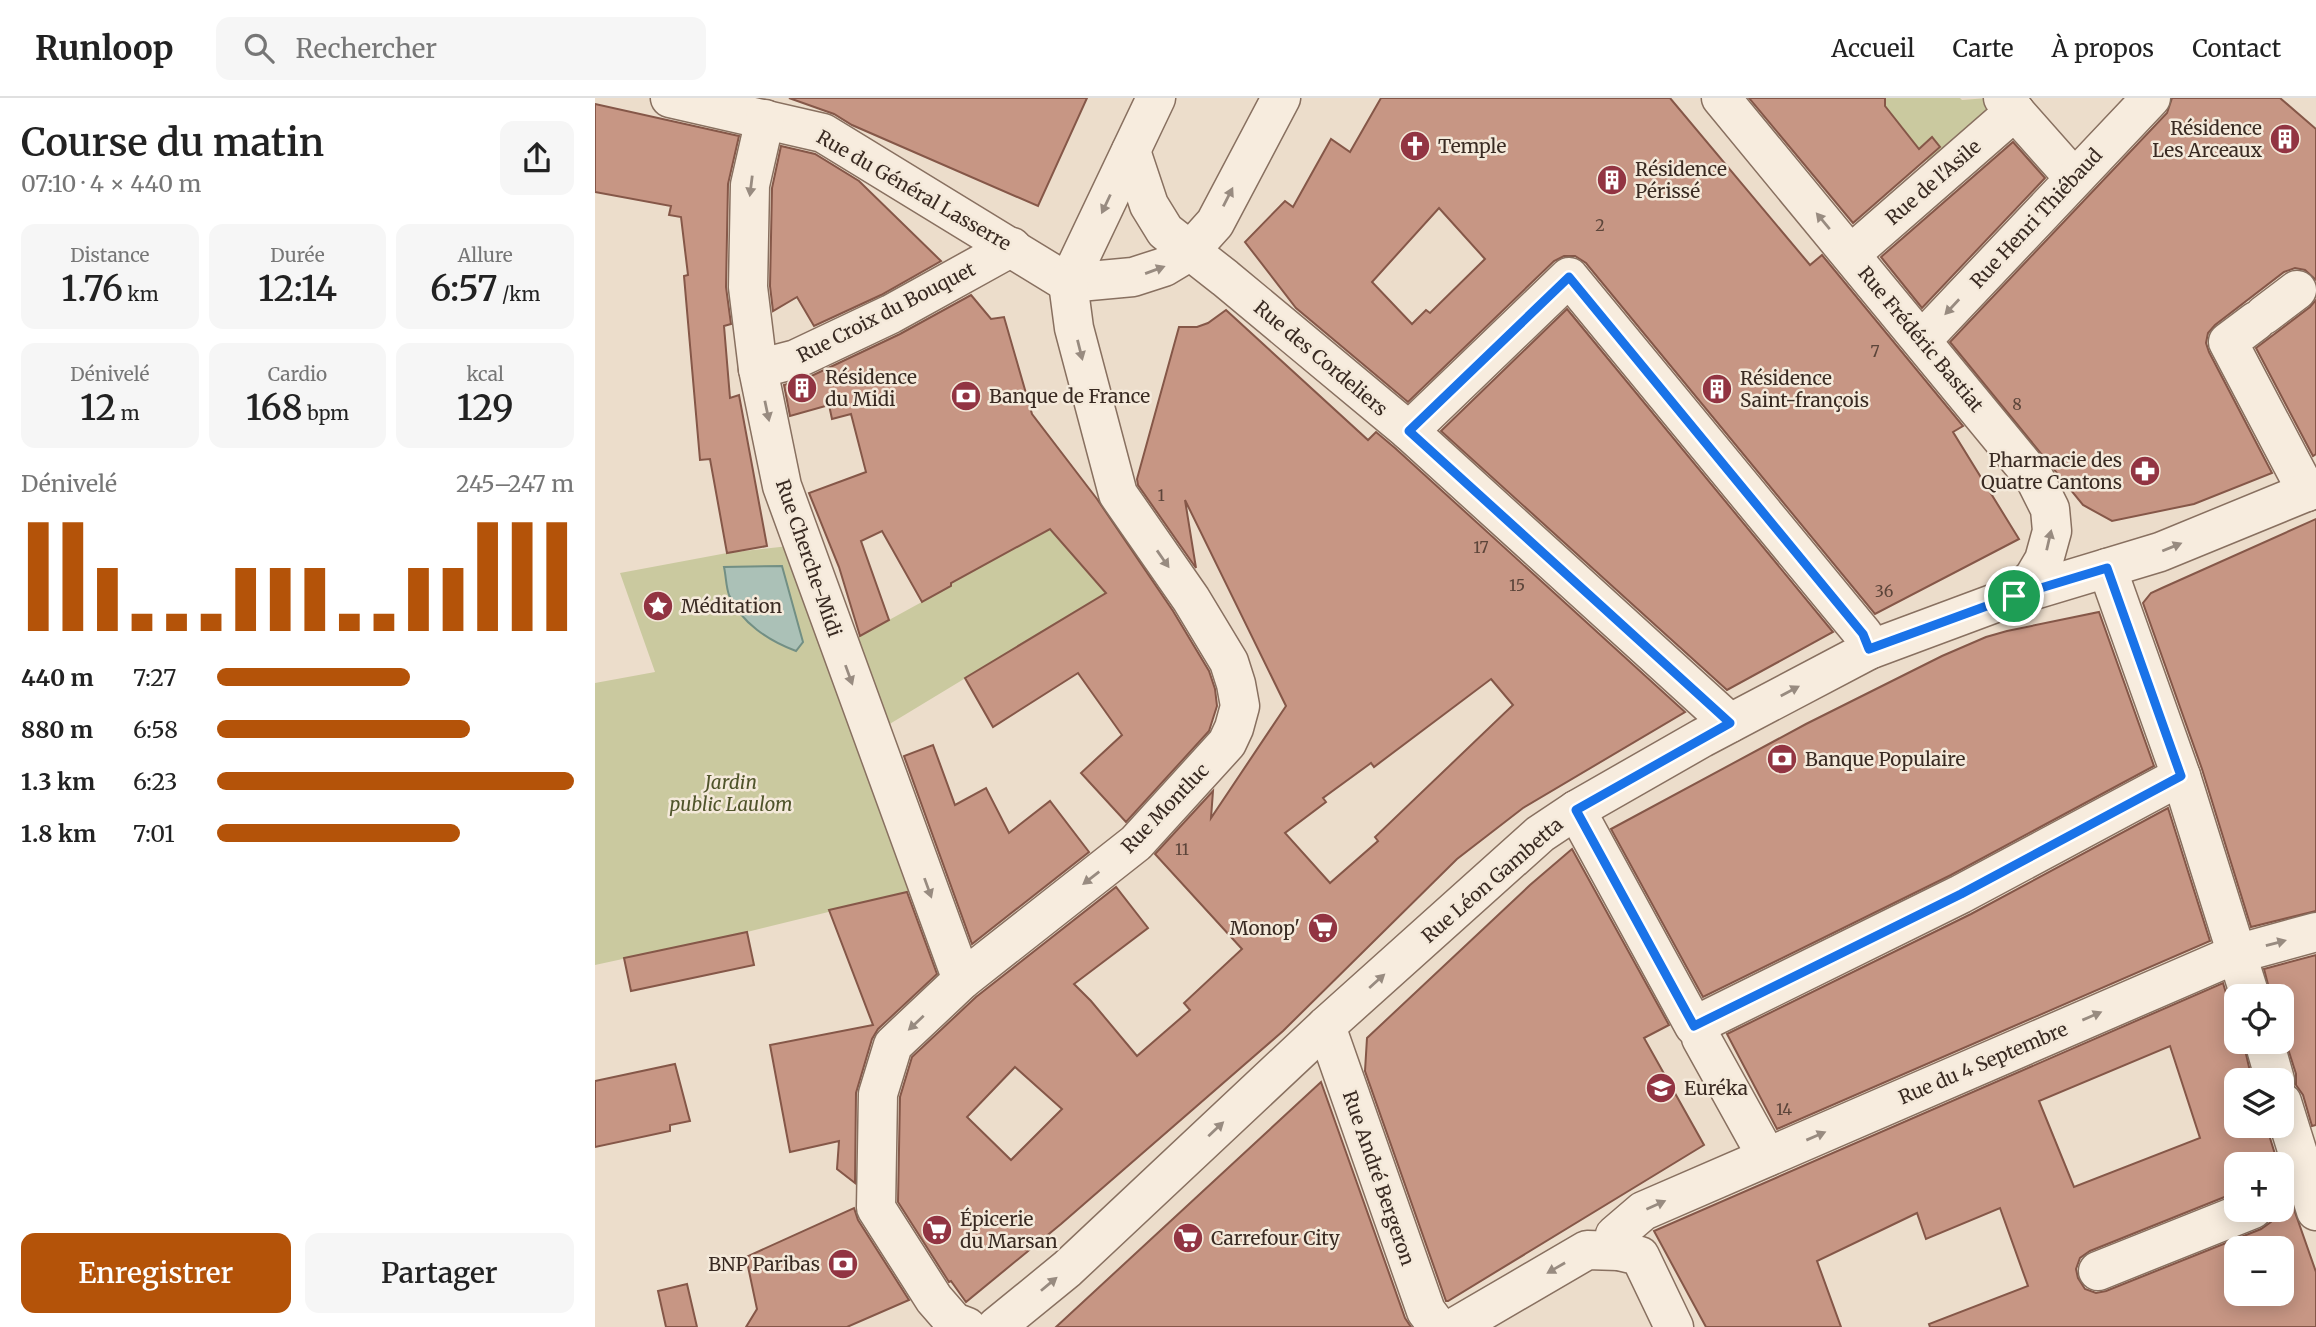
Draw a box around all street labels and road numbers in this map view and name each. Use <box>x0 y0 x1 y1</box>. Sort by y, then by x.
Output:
street label: Rue du Général Lasserre <box>812 124 1016 256</box>
street label: Rue de l'Asile <box>1881 134 1985 230</box>
street label: Rue Henri Thiébaud <box>1965 143 2107 293</box>
street label: Rue Croix du Bouquet <box>793 256 980 367</box>
street label: Rue Frédéric Bastiat <box>1853 261 1989 417</box>
street label: Rue des Cordeliers <box>1249 295 1393 421</box>
street label: Rue Cherche-Midi <box>771 476 847 640</box>
street label: Rue Montluc <box>1116 758 1214 858</box>
street label: Rue Léon Gambetta <box>1416 812 1568 948</box>
street label: Rue du 4 Septembre <box>1895 1016 2071 1109</box>
street label: Rue André Bergeron <box>1338 1087 1420 1269</box>

